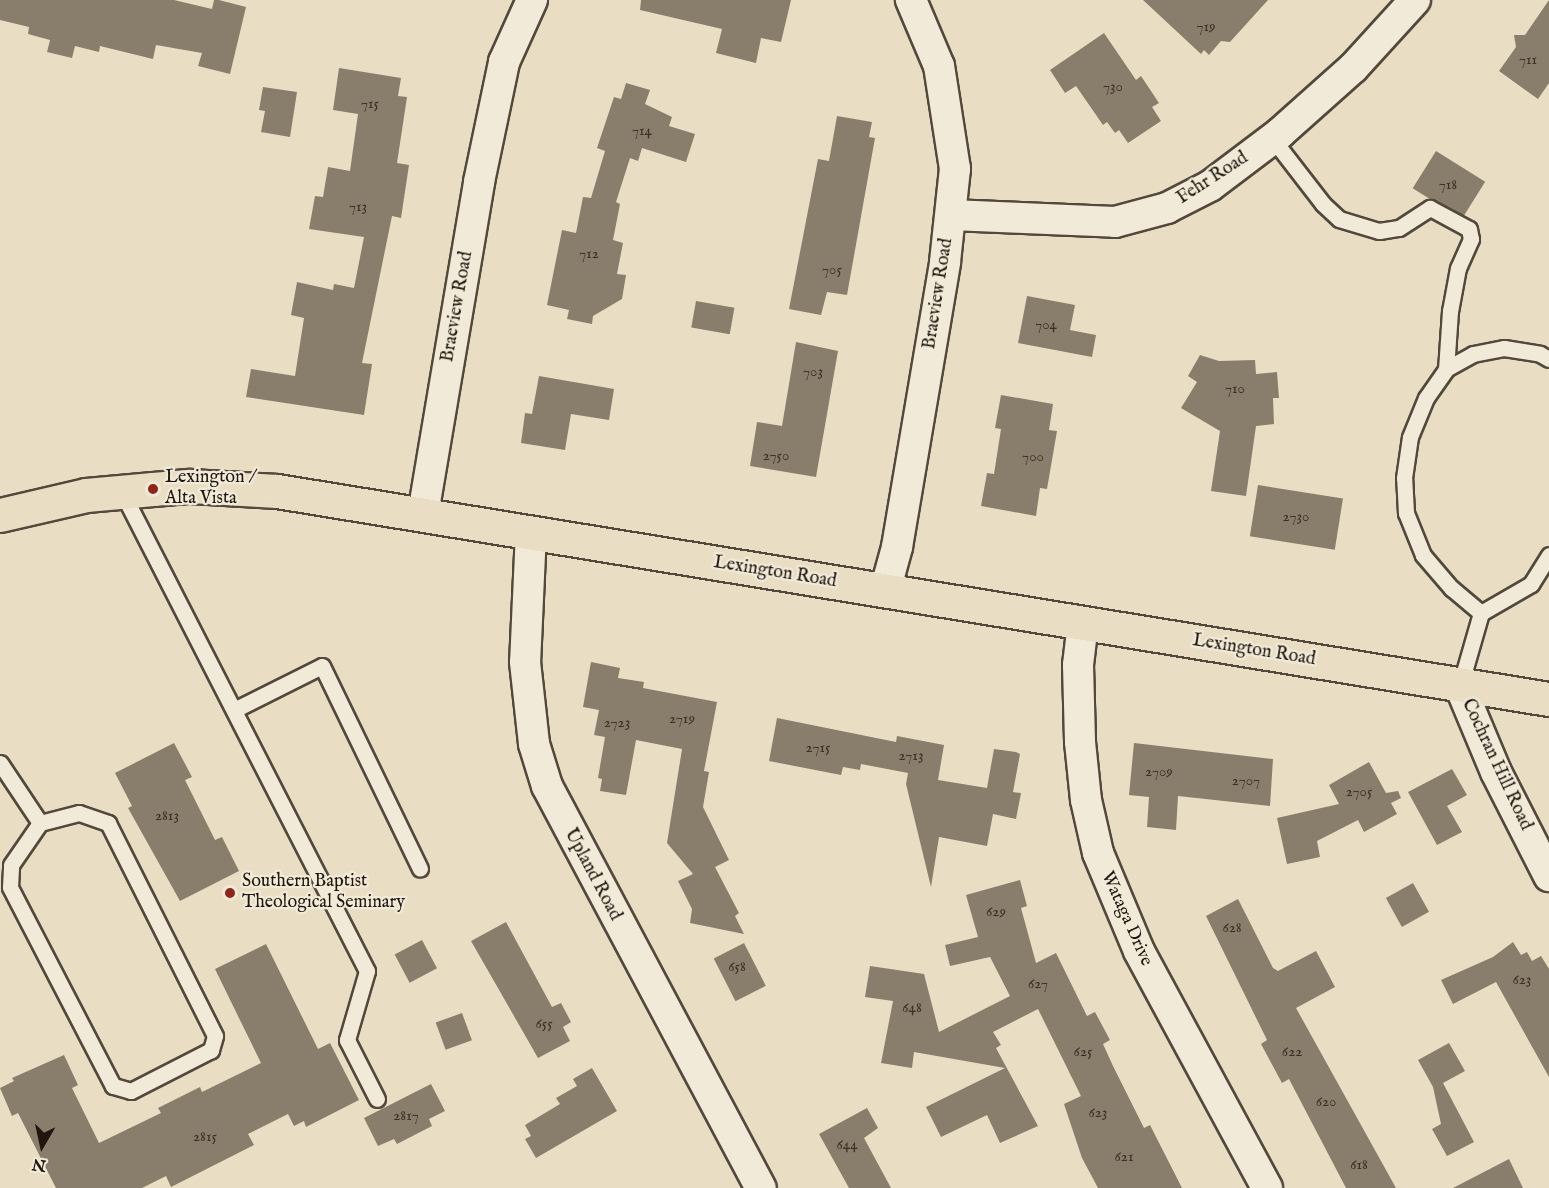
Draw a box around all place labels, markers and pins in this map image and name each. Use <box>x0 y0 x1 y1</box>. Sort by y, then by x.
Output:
place label: Lexington / Alta Vista <box>165 468 255 510</box>
marker: Lexington / Alta Vista <box>146 482 160 496</box>
place label: Southern Baptist Theological Seminary <box>242 872 405 914</box>
marker: Southern Baptist Theological Seminary <box>223 886 237 900</box>

